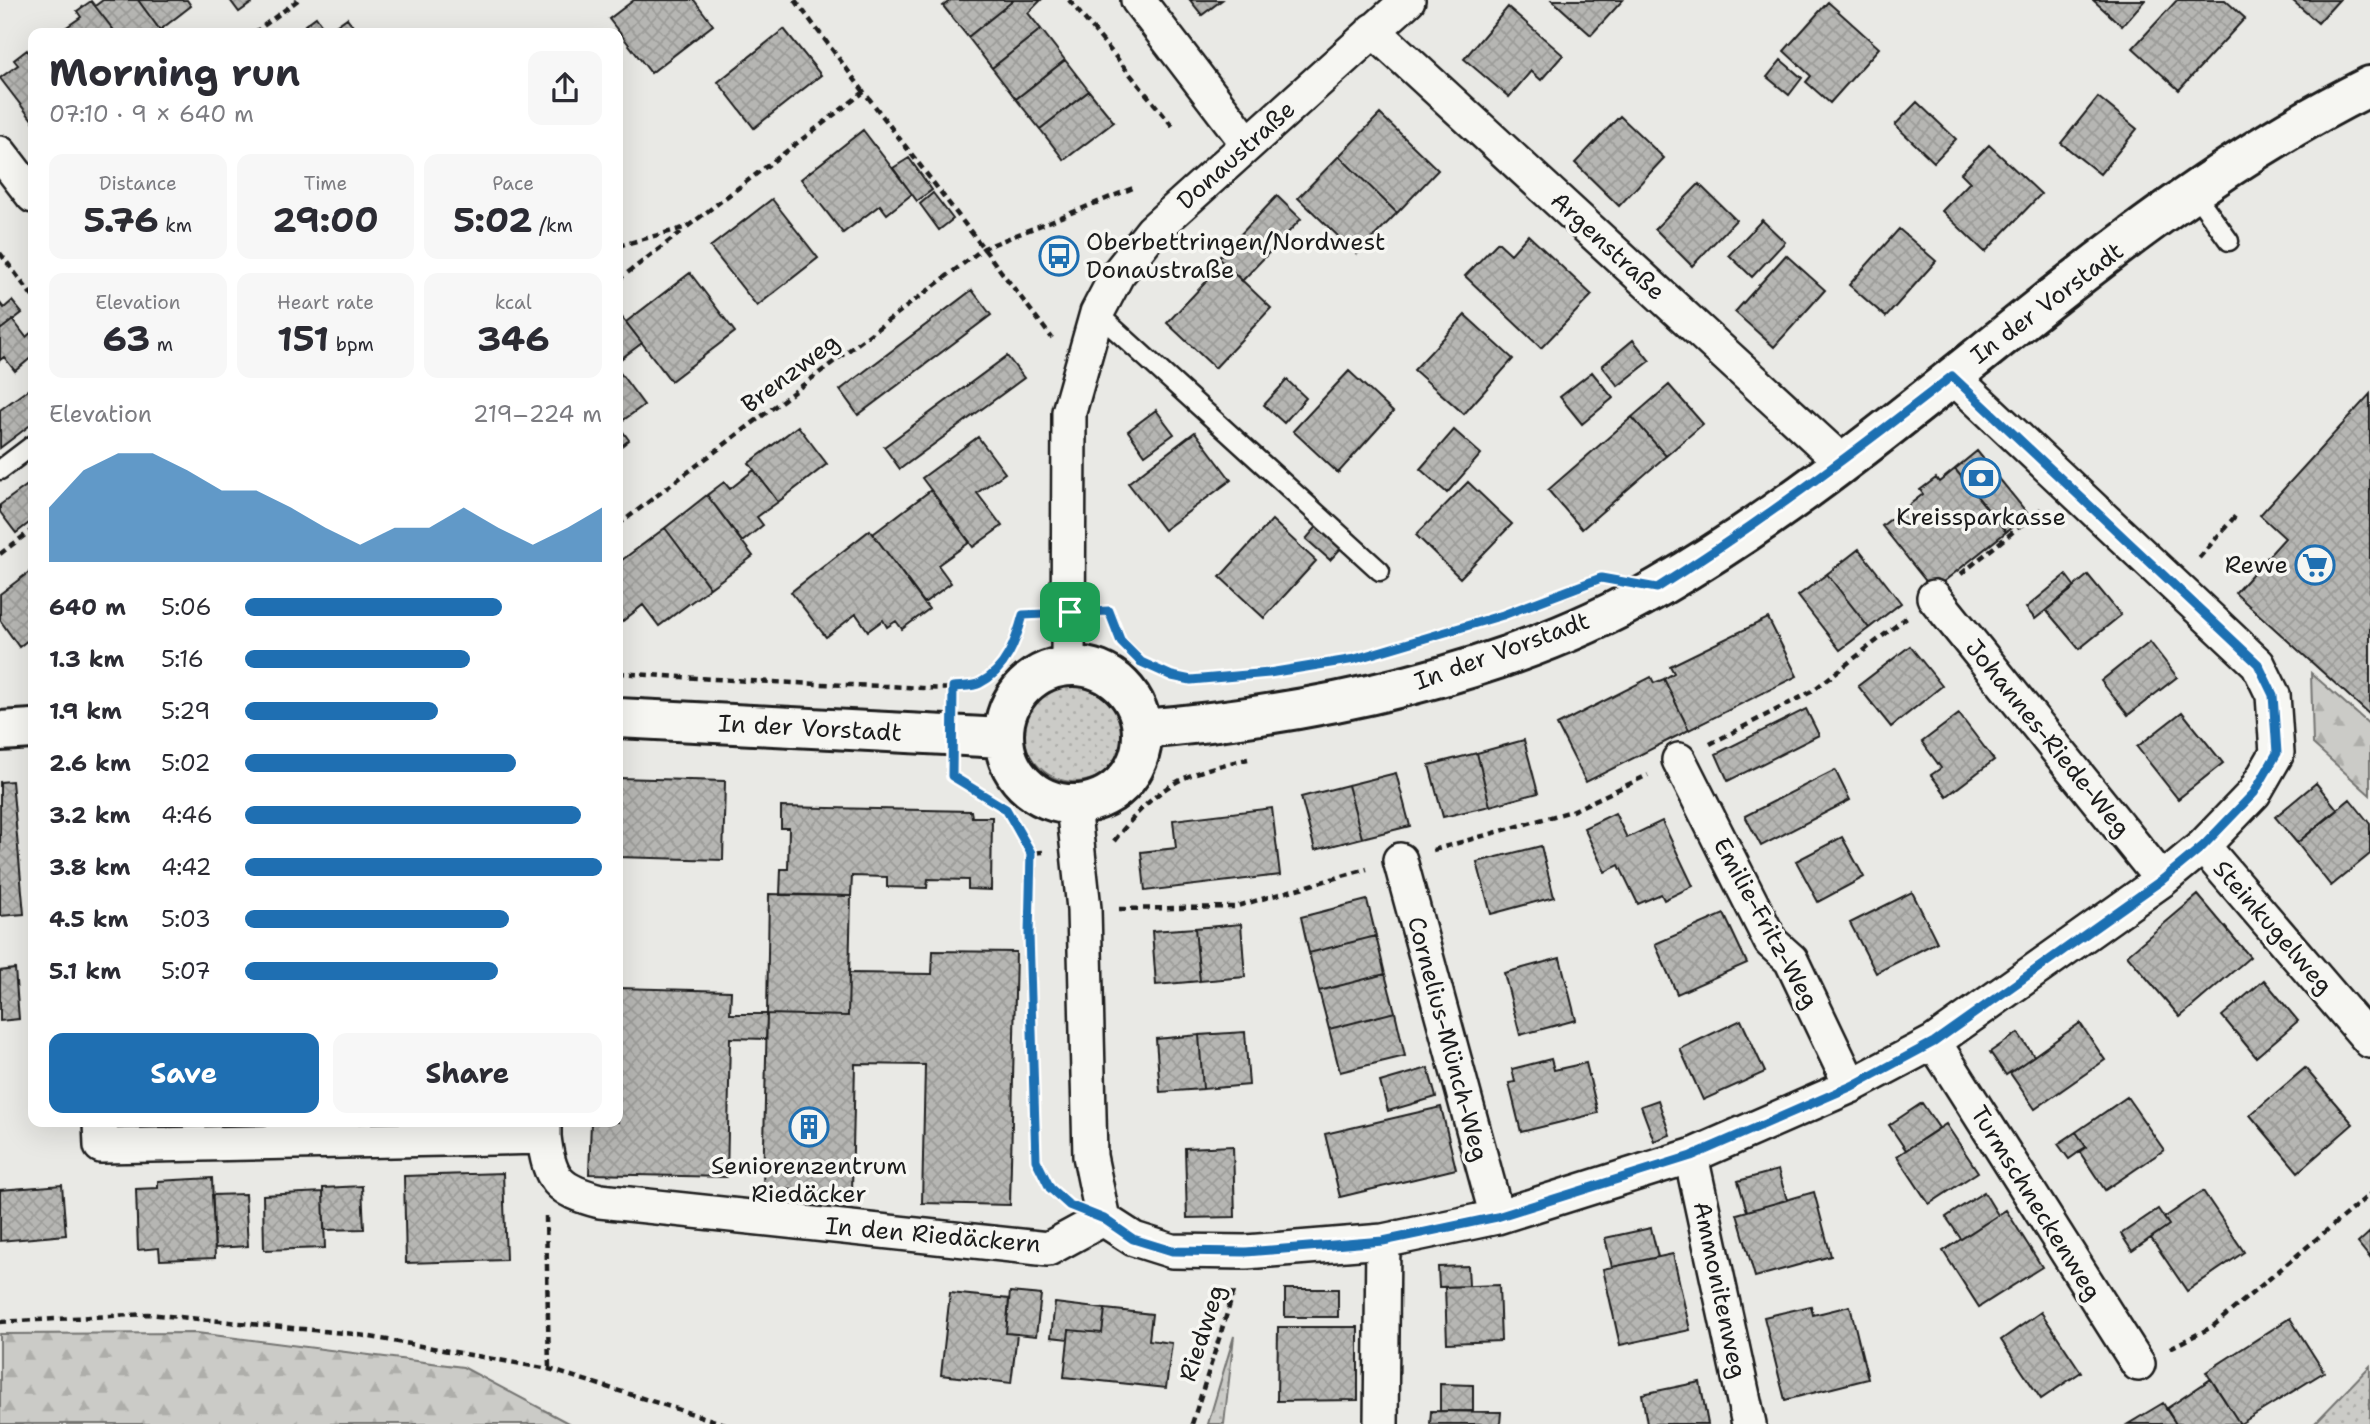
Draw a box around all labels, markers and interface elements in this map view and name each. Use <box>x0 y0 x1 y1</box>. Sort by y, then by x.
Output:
text: Morning run <box>49 47 300 98</box>
button: share <box>528 51 602 125</box>
street label: Donaustraße <box>1170 93 1302 217</box>
text: 07:10 · 9 × 640 m <box>49 99 254 129</box>
text: Distance <box>99 171 177 196</box>
text: Time <box>304 171 347 196</box>
text: Pace <box>492 171 534 196</box>
street label: Argenstraße <box>1544 185 1672 307</box>
text: 5.76 <box>83 196 159 243</box>
text: 29:00 <box>272 196 379 243</box>
text: 5:02 <box>453 196 533 243</box>
text: km <box>159 213 192 238</box>
text: /km <box>533 213 573 238</box>
place label: Oberbettringen/Nordwest Donaustraße <box>1086 226 1385 286</box>
bus stop icon: Oberbettringen/Nordwest Donaustraße <box>1038 235 1080 277</box>
street label: In der Vorstadt <box>1964 235 2130 371</box>
text: Elevation <box>95 290 180 315</box>
text: Heart rate <box>277 290 374 315</box>
text: kcal <box>495 290 532 315</box>
text: 63 <box>102 315 150 362</box>
text: 151 <box>277 315 329 362</box>
text: 346 <box>477 315 550 362</box>
street label: Brenzweg <box>735 326 845 420</box>
text: m <box>150 332 173 357</box>
text: bpm <box>329 332 374 357</box>
text: Elevation <box>49 399 152 429</box>
text: 219–224 m <box>473 399 602 429</box>
bank icon: Kreissparkasse <box>1960 457 2002 499</box>
place label: Kreissparkasse <box>1896 501 2066 533</box>
supermarket icon: Rewe <box>2294 544 2336 586</box>
place label: Rewe <box>2225 549 2288 581</box>
pin <box>1040 582 1100 642</box>
text: 640 m <box>49 592 126 622</box>
text: 5:06 <box>161 592 212 622</box>
icon: arrive <box>1051 593 1089 631</box>
street label: In der Vorstadt <box>1410 605 1594 697</box>
street label: Johannes-Riede-Weg <box>1958 632 2138 844</box>
text: 1.3 km <box>49 644 124 674</box>
text: 5:16 <box>161 644 204 674</box>
text: 1.9 km <box>49 696 122 726</box>
text: 5:29 <box>161 696 210 726</box>
street label: In der Vorstadt <box>717 707 903 749</box>
text: 2.6 km <box>49 748 131 778</box>
text: 5:02 <box>161 748 211 778</box>
text: 3.2 km <box>49 800 131 830</box>
text: 4:46 <box>161 800 213 830</box>
street label: Emilie-Fritz-Weg <box>1706 832 1826 1014</box>
text: 3.8 km <box>49 852 130 882</box>
text: 4:42 <box>161 852 212 882</box>
street label: Steinkugelweg <box>2206 853 2340 1001</box>
text: 4.5 km <box>49 904 129 934</box>
text: 5:03 <box>161 904 211 934</box>
street label: Cornelius-Münch-Weg <box>1400 913 1496 1165</box>
text: 5.1 km <box>49 956 121 986</box>
text: 5:07 <box>161 956 211 986</box>
button: Save <box>49 1033 319 1113</box>
button: Share <box>333 1033 602 1113</box>
street label: Turmschneckenweg <box>1963 1100 2109 1306</box>
building icon: Seniorenzentrum Riedäcker <box>788 1106 830 1148</box>
place label: Seniorenzentrum Riedäcker <box>711 1150 907 1210</box>
street label: Ammonitenweg <box>1686 1199 1754 1381</box>
street label: In den Riedäckern <box>824 1210 1042 1260</box>
street label: Riedweg <box>1171 1281 1233 1385</box>

